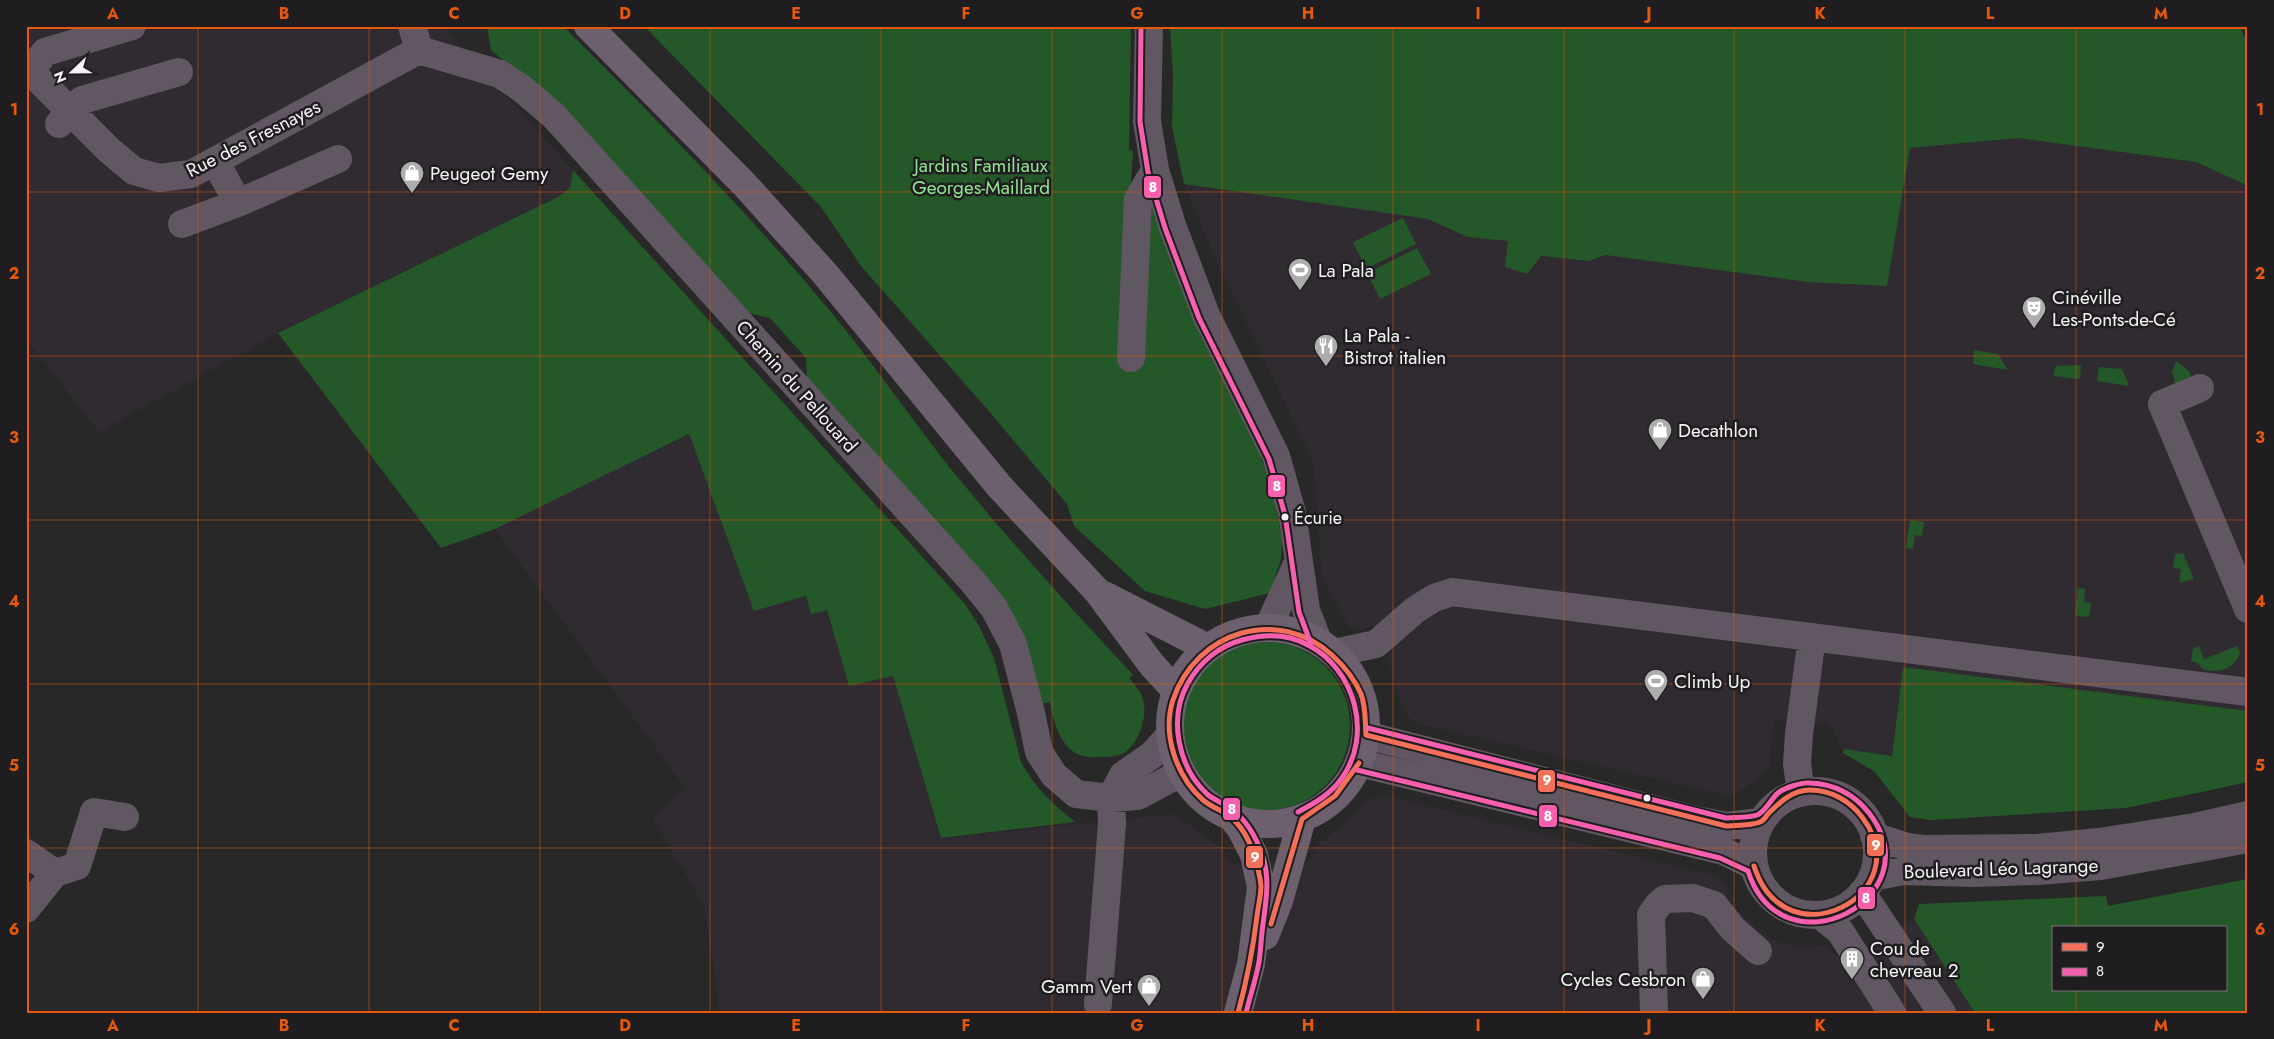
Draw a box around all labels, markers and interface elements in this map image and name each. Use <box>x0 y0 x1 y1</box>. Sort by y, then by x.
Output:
text: A <box>106 2 119 25</box>
text: B <box>279 2 289 25</box>
text: C <box>448 2 460 25</box>
text: D <box>619 2 631 25</box>
text: E <box>791 2 801 25</box>
text: F <box>962 2 970 25</box>
text: G <box>1130 2 1144 25</box>
text: H <box>1302 2 1314 25</box>
text: I <box>1475 2 1481 25</box>
text: J <box>1643 2 1652 25</box>
text: K <box>1814 2 1826 25</box>
text: L <box>1986 2 1995 25</box>
text: M <box>2154 2 2168 25</box>
north arrow <box>48 48 98 98</box>
text: N <box>49 68 71 86</box>
street label: Rue des Fresnayes <box>181 93 325 184</box>
text: 1 <box>10 98 18 121</box>
text: 1 <box>2256 98 2264 121</box>
park label: Jardins Familiaux Georges-Maillard <box>911 152 1050 201</box>
shop icon: Peugeot Gemy <box>399 160 425 194</box>
place label: Peugeot Gemy <box>430 160 549 187</box>
line badge: 8 <box>1143 175 1162 199</box>
text: 8 <box>1149 177 1158 197</box>
sports icon: La Pala <box>1287 257 1313 291</box>
place label: La Pala <box>1318 257 1374 284</box>
text: 2 <box>9 262 19 285</box>
text: 2 <box>2255 262 2265 285</box>
place label: Cinéville Les-Ponts-de-Cé <box>2052 284 2176 333</box>
theatre icon: Cinéville Les-Ponts-de-Cé <box>2021 295 2047 329</box>
street label: Chemin du Pellouard <box>730 314 864 459</box>
place label: La Pala - Bistrot italien <box>1344 322 1446 371</box>
restaurant icon: La Pala - Bistrot italien <box>1313 333 1339 367</box>
shop icon: Decathlon <box>1647 417 1673 451</box>
place label: Decathlon <box>1678 417 1758 444</box>
text: 3 <box>9 426 19 449</box>
text: 3 <box>2255 426 2265 449</box>
line badge: 8 <box>1267 474 1286 498</box>
text: 8 <box>1273 476 1282 496</box>
place label: Écurie <box>1294 505 1342 531</box>
marker: Écurie <box>1280 512 1290 522</box>
text: 4 <box>8 590 20 613</box>
text: 4 <box>2254 590 2266 613</box>
sports icon: Climb Up <box>1643 668 1669 702</box>
place label: Climb Up <box>1674 668 1751 695</box>
text: 5 <box>9 754 19 777</box>
text: 5 <box>2255 754 2265 777</box>
line badge: 9 <box>1537 769 1556 793</box>
text: 9 <box>1542 770 1552 790</box>
unlabelled marker <box>1642 793 1652 803</box>
line badge: 8 <box>1222 797 1241 821</box>
text: 8 <box>1228 799 1237 819</box>
line badge: 8 <box>1538 804 1558 828</box>
text: 8 <box>1544 806 1553 826</box>
line badge: 9 <box>1866 833 1885 857</box>
text: 9 <box>1871 835 1881 855</box>
line badge: 9 <box>1245 845 1264 869</box>
text: 9 <box>1250 847 1260 867</box>
street label: Boulevard Léo Lagrange <box>1903 852 2099 885</box>
line badge: 8 <box>1857 886 1876 910</box>
text: 8 <box>1862 888 1871 908</box>
text: 6 <box>9 918 19 941</box>
text: 6 <box>2255 918 2265 941</box>
legend <box>2052 926 2226 992</box>
place label: Cou de chevreau 2 <box>1870 935 1959 984</box>
text: 9 <box>2096 936 2105 958</box>
building icon: Cou de chevreau 2 <box>1839 946 1865 980</box>
text: 8 <box>2096 960 2104 982</box>
place label: Cycles Cesbron <box>1560 966 1686 993</box>
shop icon: Cycles Cesbron <box>1690 966 1716 1000</box>
place label: Gamm Vert <box>1041 973 1132 1000</box>
shop icon: Gamm Vert <box>1136 973 1162 1007</box>
text: A <box>106 1014 119 1037</box>
text: B <box>279 1014 289 1037</box>
text: C <box>448 1014 460 1037</box>
text: D <box>619 1014 631 1037</box>
text: E <box>791 1014 801 1037</box>
text: F <box>962 1014 970 1037</box>
text: G <box>1130 1014 1144 1037</box>
text: H <box>1302 1014 1314 1037</box>
text: I <box>1475 1014 1481 1037</box>
text: J <box>1643 1014 1652 1037</box>
text: K <box>1814 1014 1826 1037</box>
text: L <box>1986 1014 1995 1037</box>
text: M <box>2154 1014 2168 1037</box>

